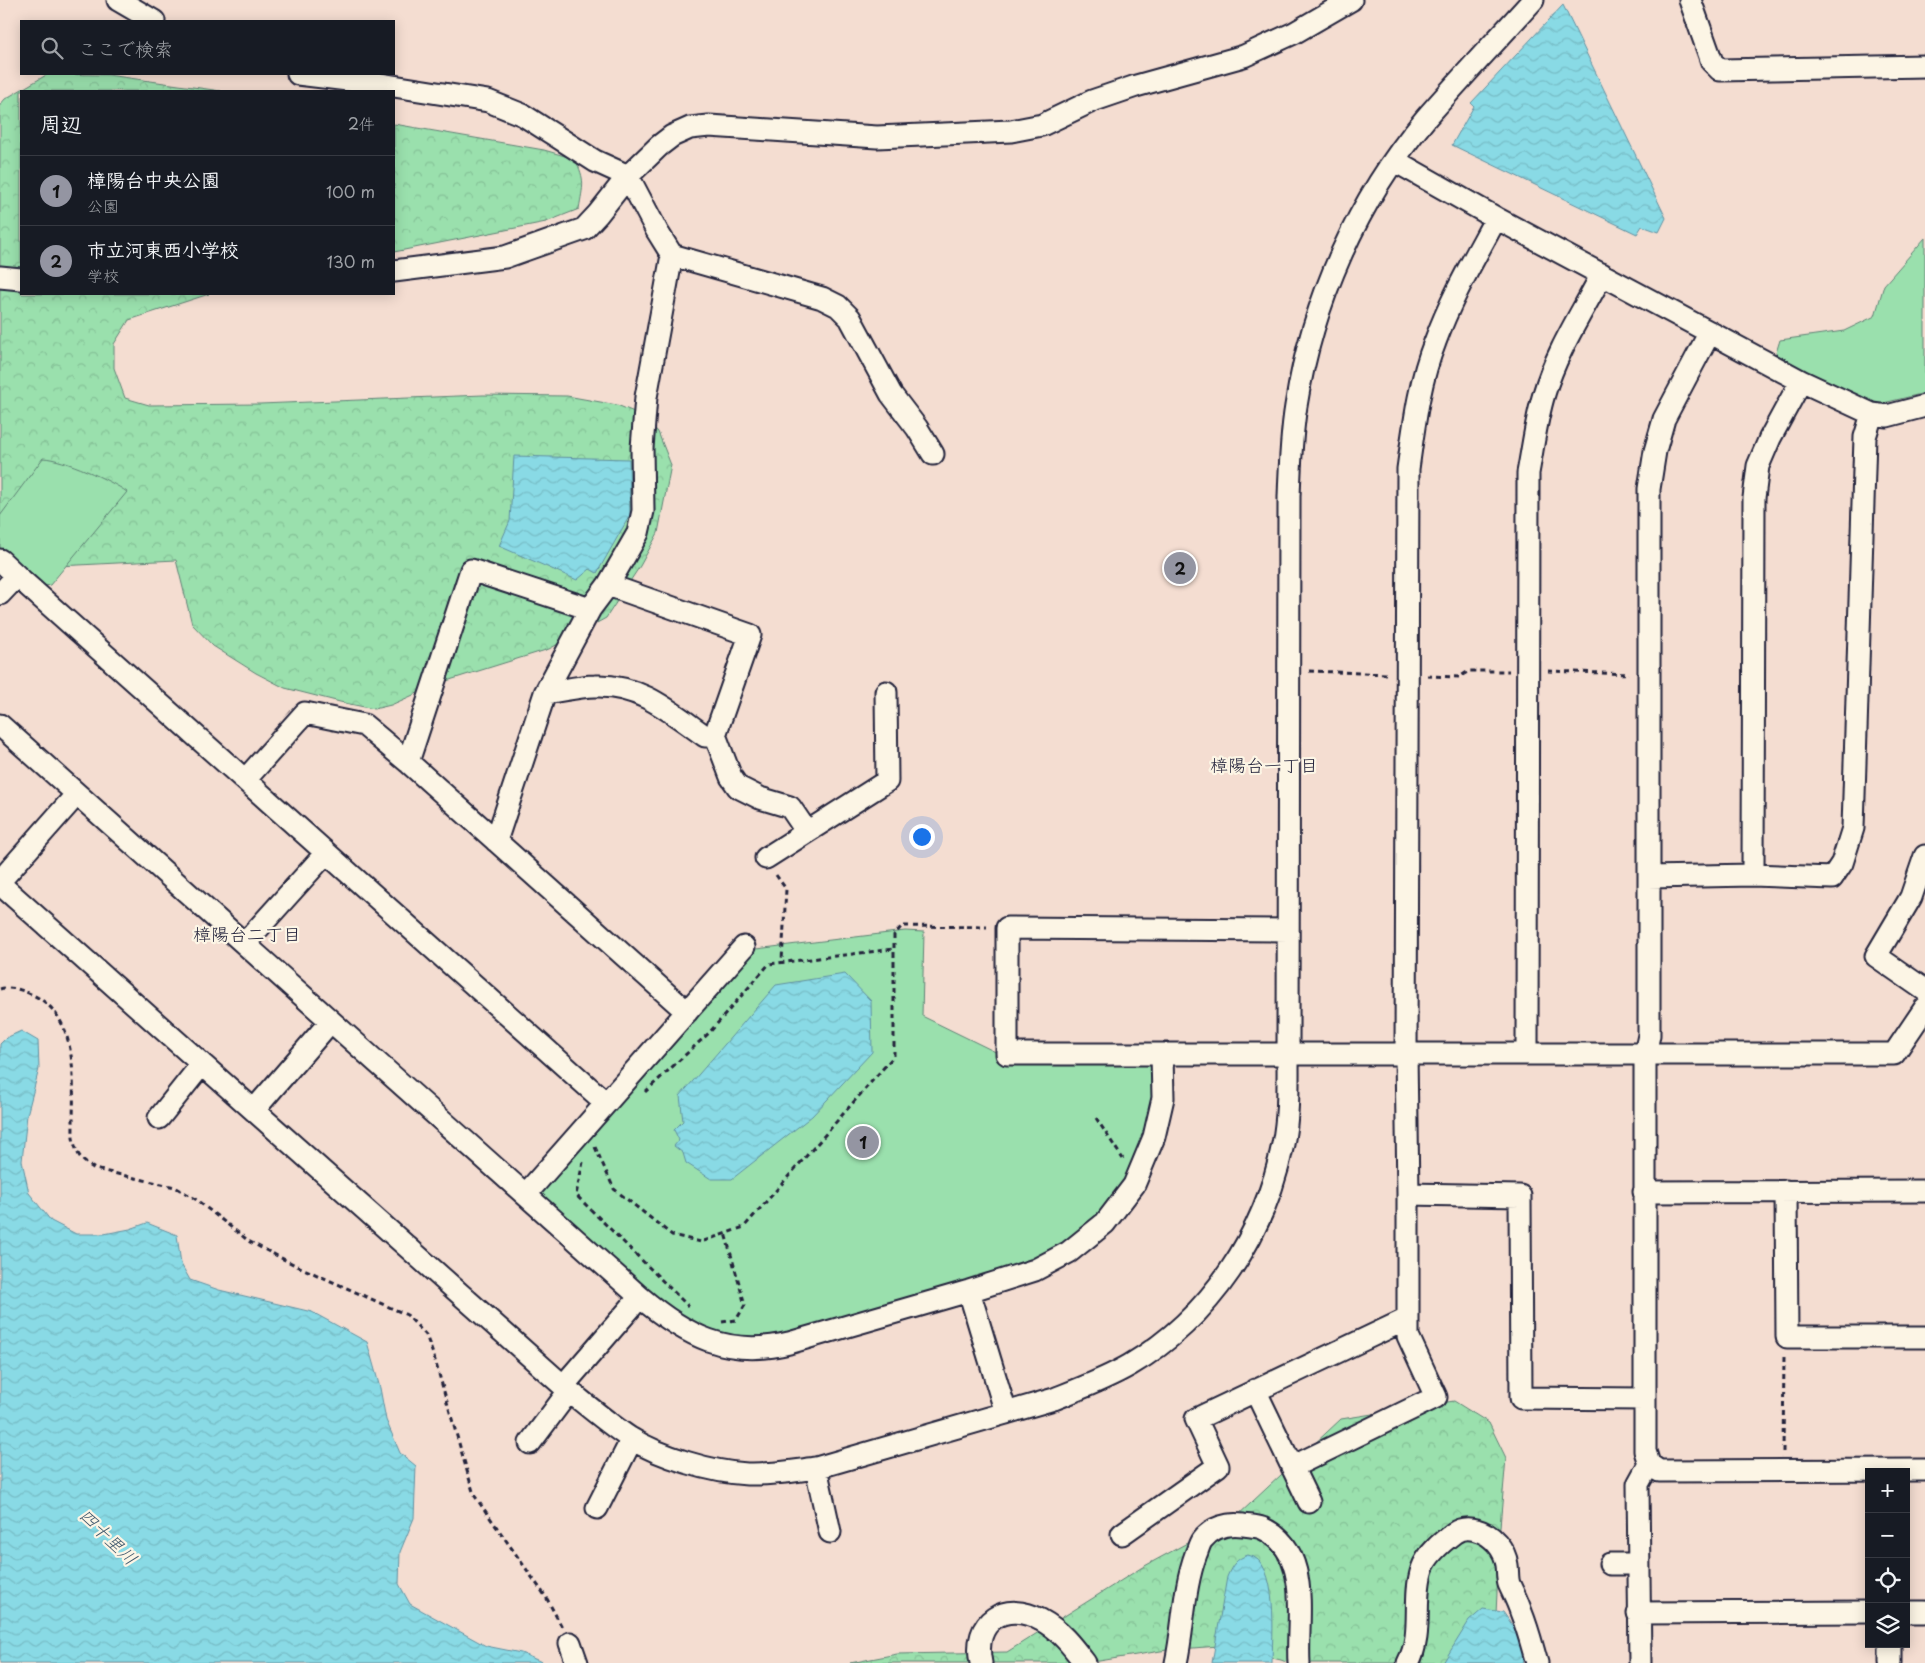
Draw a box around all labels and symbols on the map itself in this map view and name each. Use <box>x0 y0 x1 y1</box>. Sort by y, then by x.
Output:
pin: 2 <box>1164 549 1196 587</box>
district label: 樟陽台一丁目 <box>1210 751 1318 778</box>
your location <box>909 824 935 850</box>
district label: 樟陽台二丁目 <box>193 920 301 947</box>
pin: 1 <box>847 1123 879 1161</box>
water label: 四十里川 <box>74 1501 144 1571</box>

